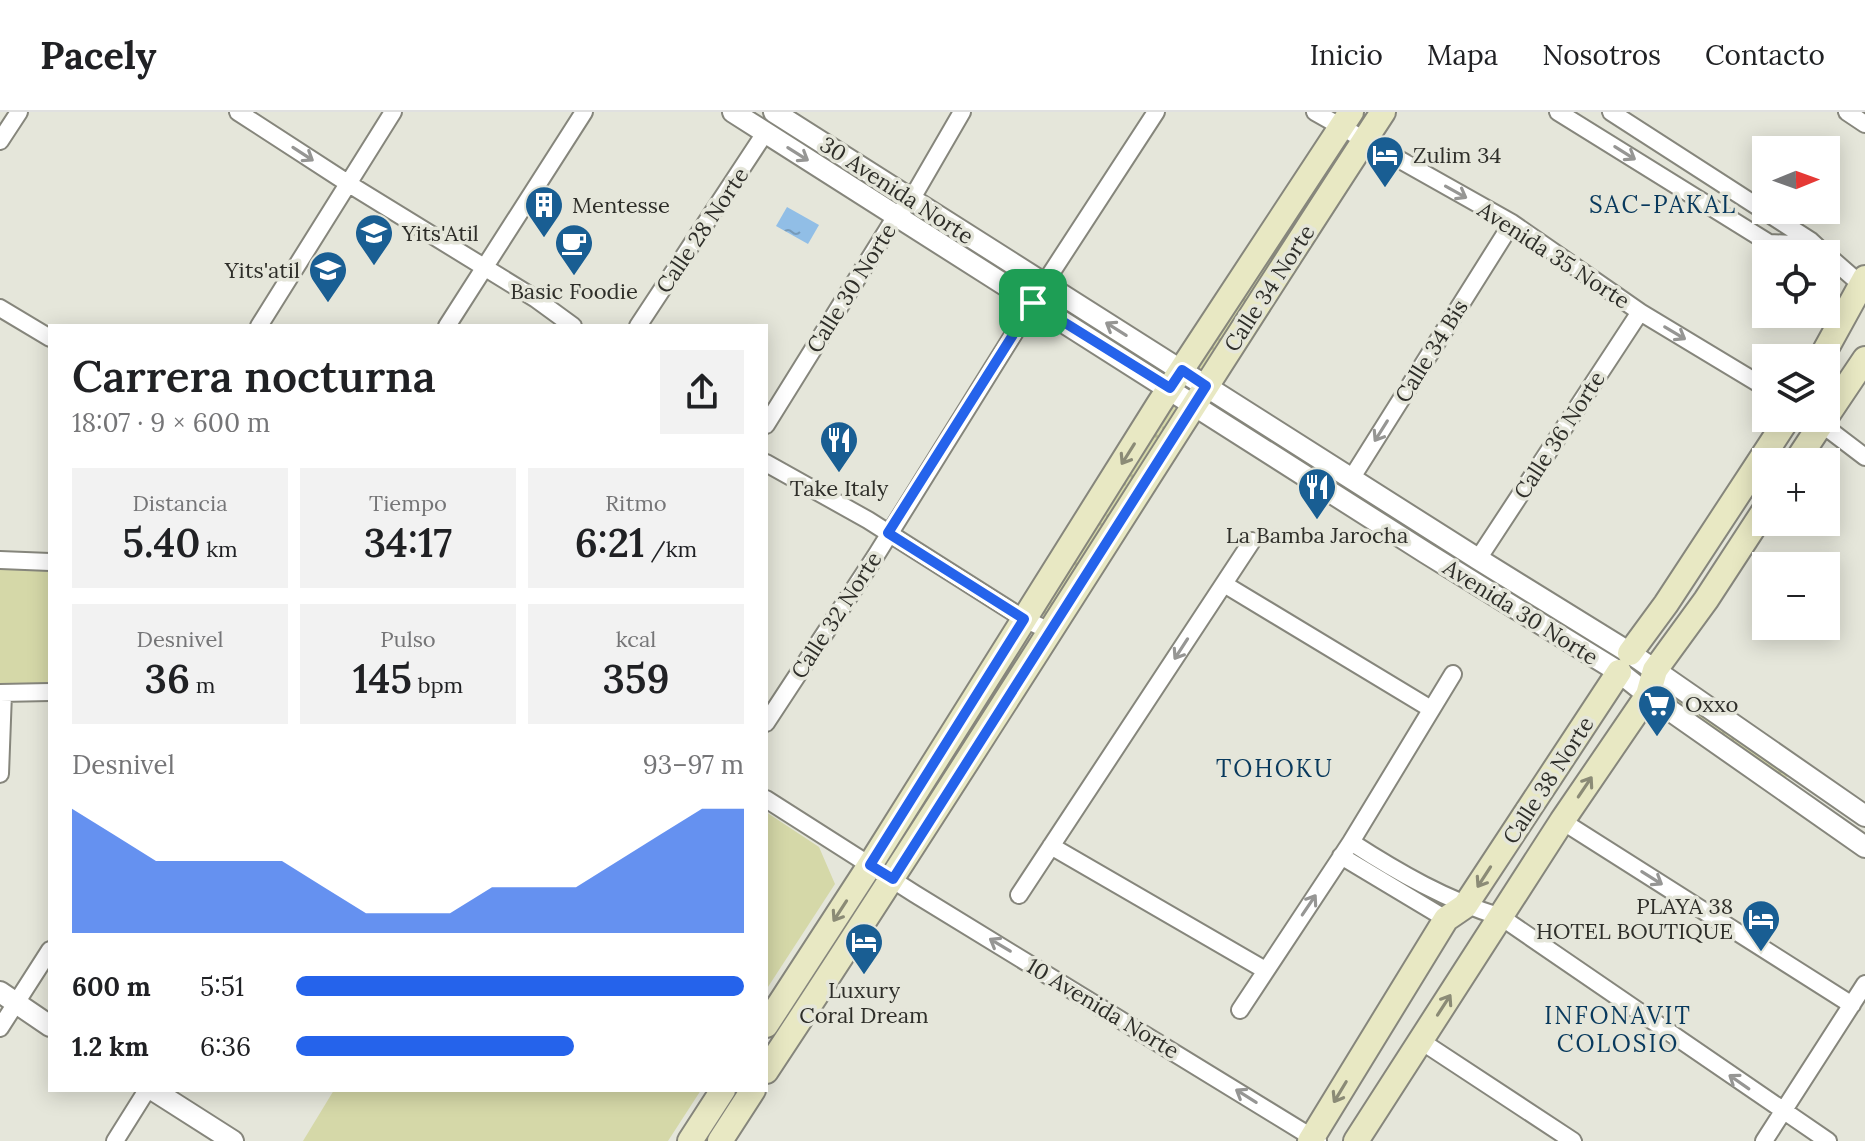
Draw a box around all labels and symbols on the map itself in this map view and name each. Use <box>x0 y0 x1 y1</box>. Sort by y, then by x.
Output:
street label: 30 Avenida Norte <box>815 130 979 250</box>
hotel icon: Zulim 34 <box>1364 134 1406 189</box>
north arrow <box>1752 136 1840 224</box>
place label: Zulim 34 <box>1413 141 1501 169</box>
one-way arrow <box>786 146 809 162</box>
one-way arrow <box>1613 146 1636 162</box>
one-way arrow <box>291 147 314 163</box>
street label: Calle 28 Norte <box>650 162 754 298</box>
building icon: Mentesse <box>523 184 565 239</box>
one-way arrow <box>1444 185 1467 201</box>
district label: SAC-PAKAL <box>1589 189 1737 220</box>
place label: Mentesse <box>572 191 670 219</box>
street label: Avenida 35 Norte <box>1472 195 1635 315</box>
school or university icon: Yits'Atil <box>353 212 395 267</box>
street label: Calle 30 Norte <box>800 218 902 358</box>
place label: Yits'Atil <box>401 219 479 247</box>
street label: Calle 34 Norte <box>1218 219 1321 357</box>
cafe icon: Basic Foodie <box>553 222 595 277</box>
school or university icon: Yits'atil <box>307 249 349 304</box>
place label: Yits'atil <box>224 256 300 284</box>
pin <box>999 269 1067 337</box>
place label: Basic Foodie <box>510 277 638 305</box>
street label: Calle 34 Bis <box>1388 294 1474 408</box>
one-way arrow <box>1105 321 1128 337</box>
one-way arrow <box>1663 325 1686 341</box>
street label: Calle 36 Norte <box>1507 366 1611 504</box>
restaurant icon: Take Italy <box>818 419 860 474</box>
one-way arrow <box>1372 420 1389 442</box>
one-way arrow <box>1119 442 1135 465</box>
restaurant icon: La Bamba Jarocha <box>1296 466 1338 521</box>
place label: Take Italy <box>790 474 889 502</box>
place label: La Bamba Jarocha <box>1226 521 1408 549</box>
street label: Calle 32 Norte <box>785 546 887 684</box>
street label: Avenida 30 Norte <box>1438 553 1604 671</box>
one-way arrow <box>1173 638 1189 660</box>
supermarket icon: Oxxo <box>1636 683 1678 738</box>
place label: Oxxo <box>1685 690 1738 718</box>
street label: Calle 38 Norte <box>1496 711 1600 849</box>
district label: TOHOKU <box>1216 753 1334 784</box>
one-way arrow <box>1577 776 1593 799</box>
one-way arrow <box>1475 866 1492 888</box>
one-way arrow <box>1640 869 1662 886</box>
place label: PLAYA 38 HOTEL BOUTIQUE <box>1536 892 1733 945</box>
one-way arrow <box>1300 894 1317 916</box>
hotel icon: PLAYA 38 HOTEL BOUTIQUE <box>1740 898 1782 953</box>
one-way arrow <box>832 899 848 922</box>
hotel icon: Luxury Coral Dream <box>843 921 885 976</box>
one-way arrow <box>989 937 1012 953</box>
street label: 10 Avenida Norte <box>1022 951 1184 1065</box>
place label: Luxury Coral Dream <box>799 976 929 1029</box>
one-way arrow <box>1436 995 1453 1017</box>
district label: INFONAVIT COLOSIO <box>1544 1000 1692 1059</box>
one-way arrow <box>1729 1074 1751 1090</box>
one-way arrow <box>1332 1080 1348 1103</box>
one-way arrow <box>1235 1087 1258 1103</box>

